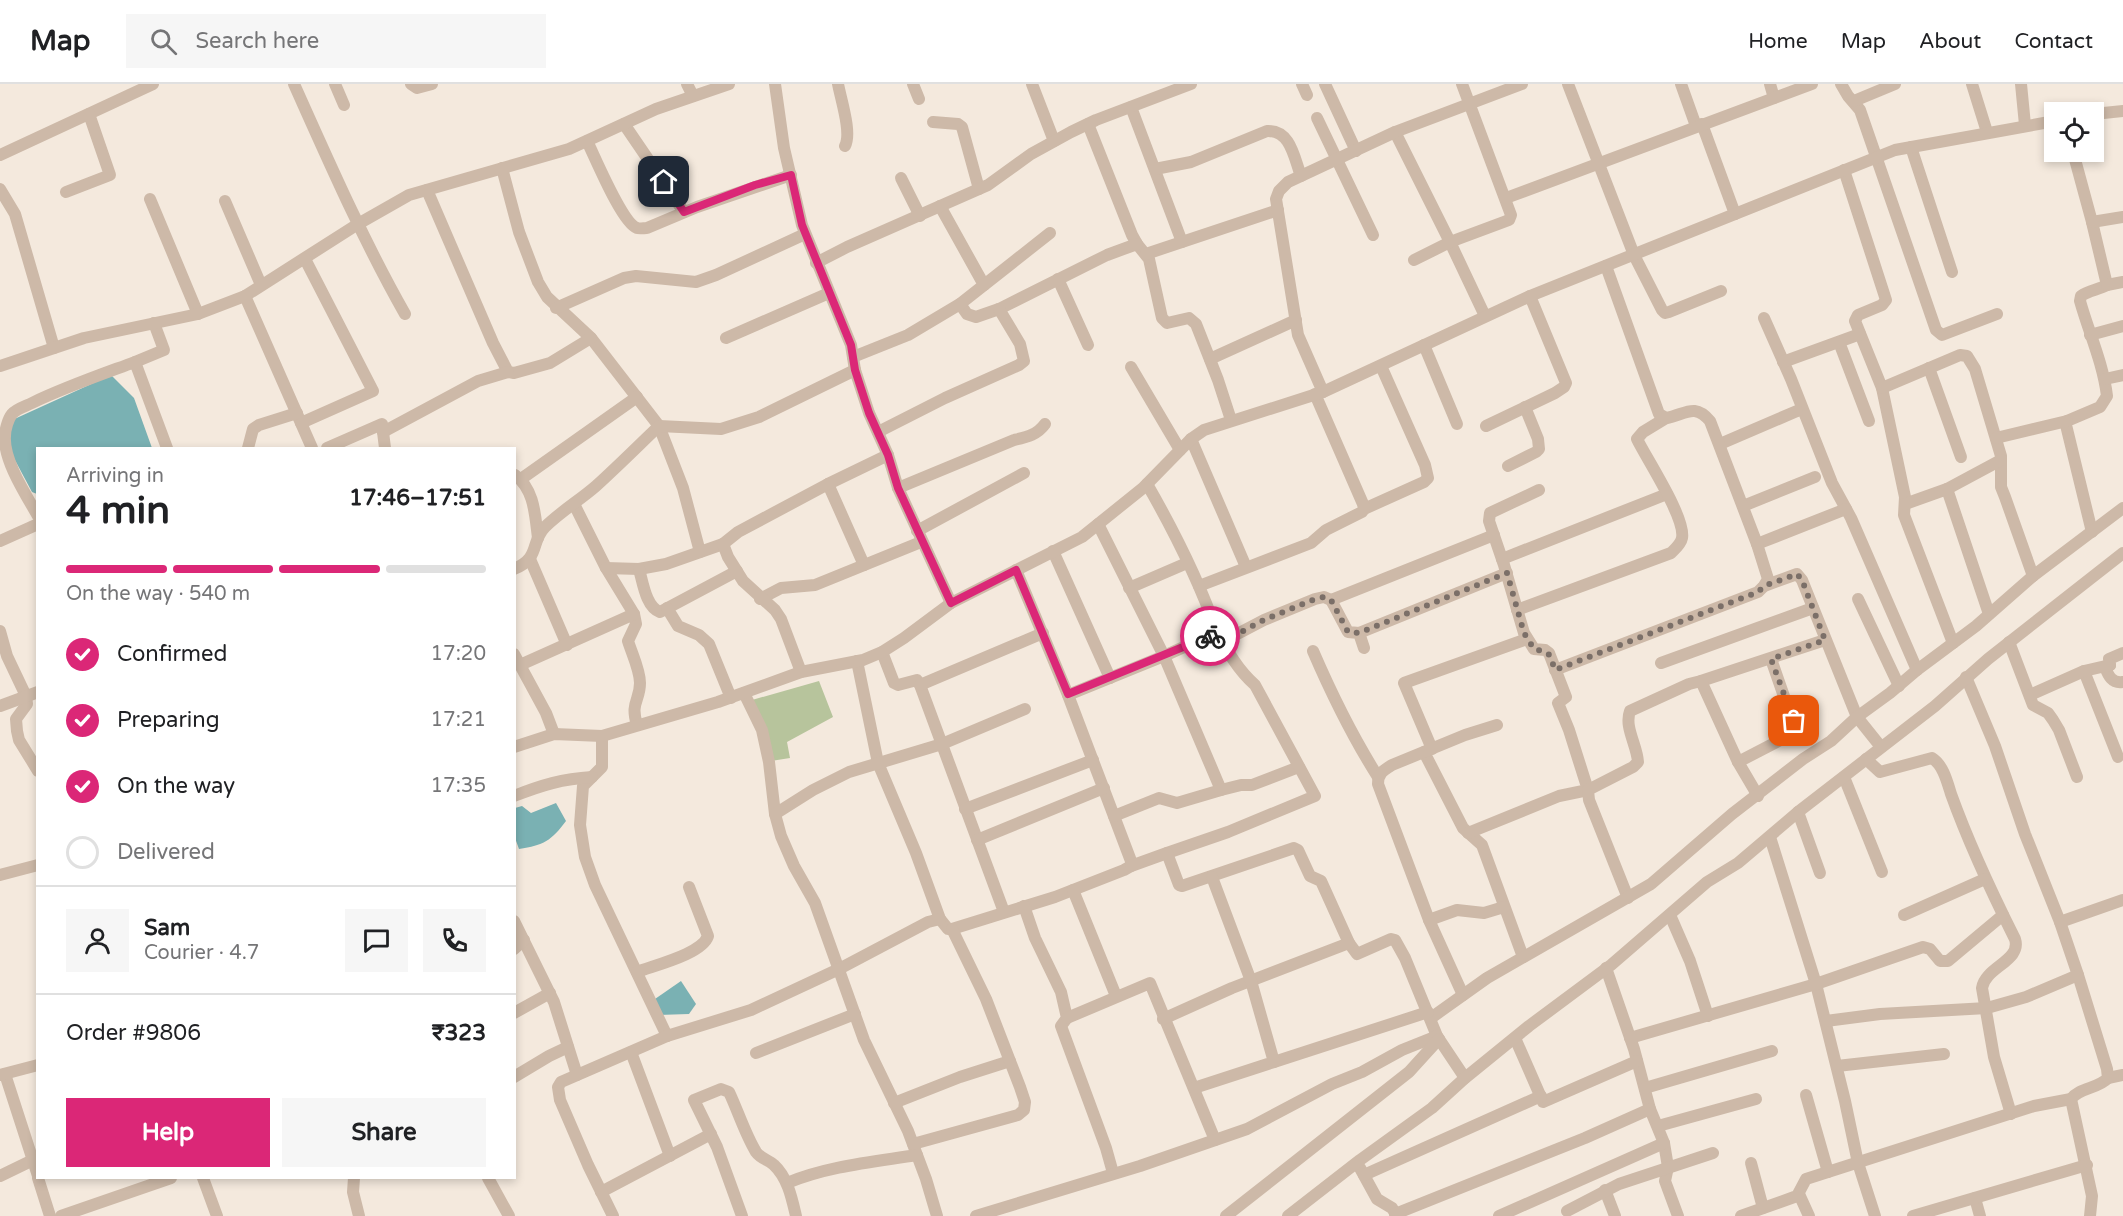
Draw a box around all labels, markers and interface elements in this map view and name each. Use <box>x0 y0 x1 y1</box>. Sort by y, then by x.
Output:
search box <box>126 14 546 68</box>
text: Map <box>30 24 90 58</box>
icon: search <box>147 25 180 58</box>
text: Search here <box>195 28 319 54</box>
text: Home <box>1748 29 1808 54</box>
text: Map <box>1841 29 1886 54</box>
text: About <box>1919 29 1981 54</box>
text: Contact <box>2014 29 2093 54</box>
map controls <box>2044 102 2104 162</box>
button: locate <box>2044 102 2104 162</box>
pin <box>638 156 689 207</box>
icon: home <box>647 165 680 198</box>
text: Arriving in <box>66 464 164 488</box>
text: 17:46–17:51 <box>349 485 486 511</box>
text: 4 min <box>66 487 170 534</box>
text: On the way · 540 m <box>66 582 250 606</box>
courier <box>1180 606 1240 666</box>
icon: bike <box>1194 620 1227 653</box>
icon: check <box>66 638 99 671</box>
text: Confirmed <box>117 641 227 667</box>
text: 17:20 <box>431 642 486 666</box>
pin <box>1768 695 1819 746</box>
icon: check <box>66 704 99 737</box>
icon: bag <box>1777 704 1810 737</box>
text: Preparing <box>117 707 220 733</box>
text: 17:21 <box>431 708 486 732</box>
icon: check <box>66 770 99 803</box>
text: On the way <box>117 773 235 799</box>
text: 17:35 <box>431 774 486 798</box>
text: Delivered <box>117 839 215 865</box>
button: person <box>66 909 129 972</box>
button: chat <box>345 909 408 972</box>
button: phone <box>423 909 486 972</box>
text: Sam <box>144 915 190 941</box>
text: Courier · 4.7 <box>144 941 259 965</box>
text: Order #9806 <box>66 1020 201 1046</box>
text: ₹323 <box>432 1020 486 1046</box>
button: Help <box>66 1098 270 1167</box>
button: Share <box>282 1098 486 1167</box>

